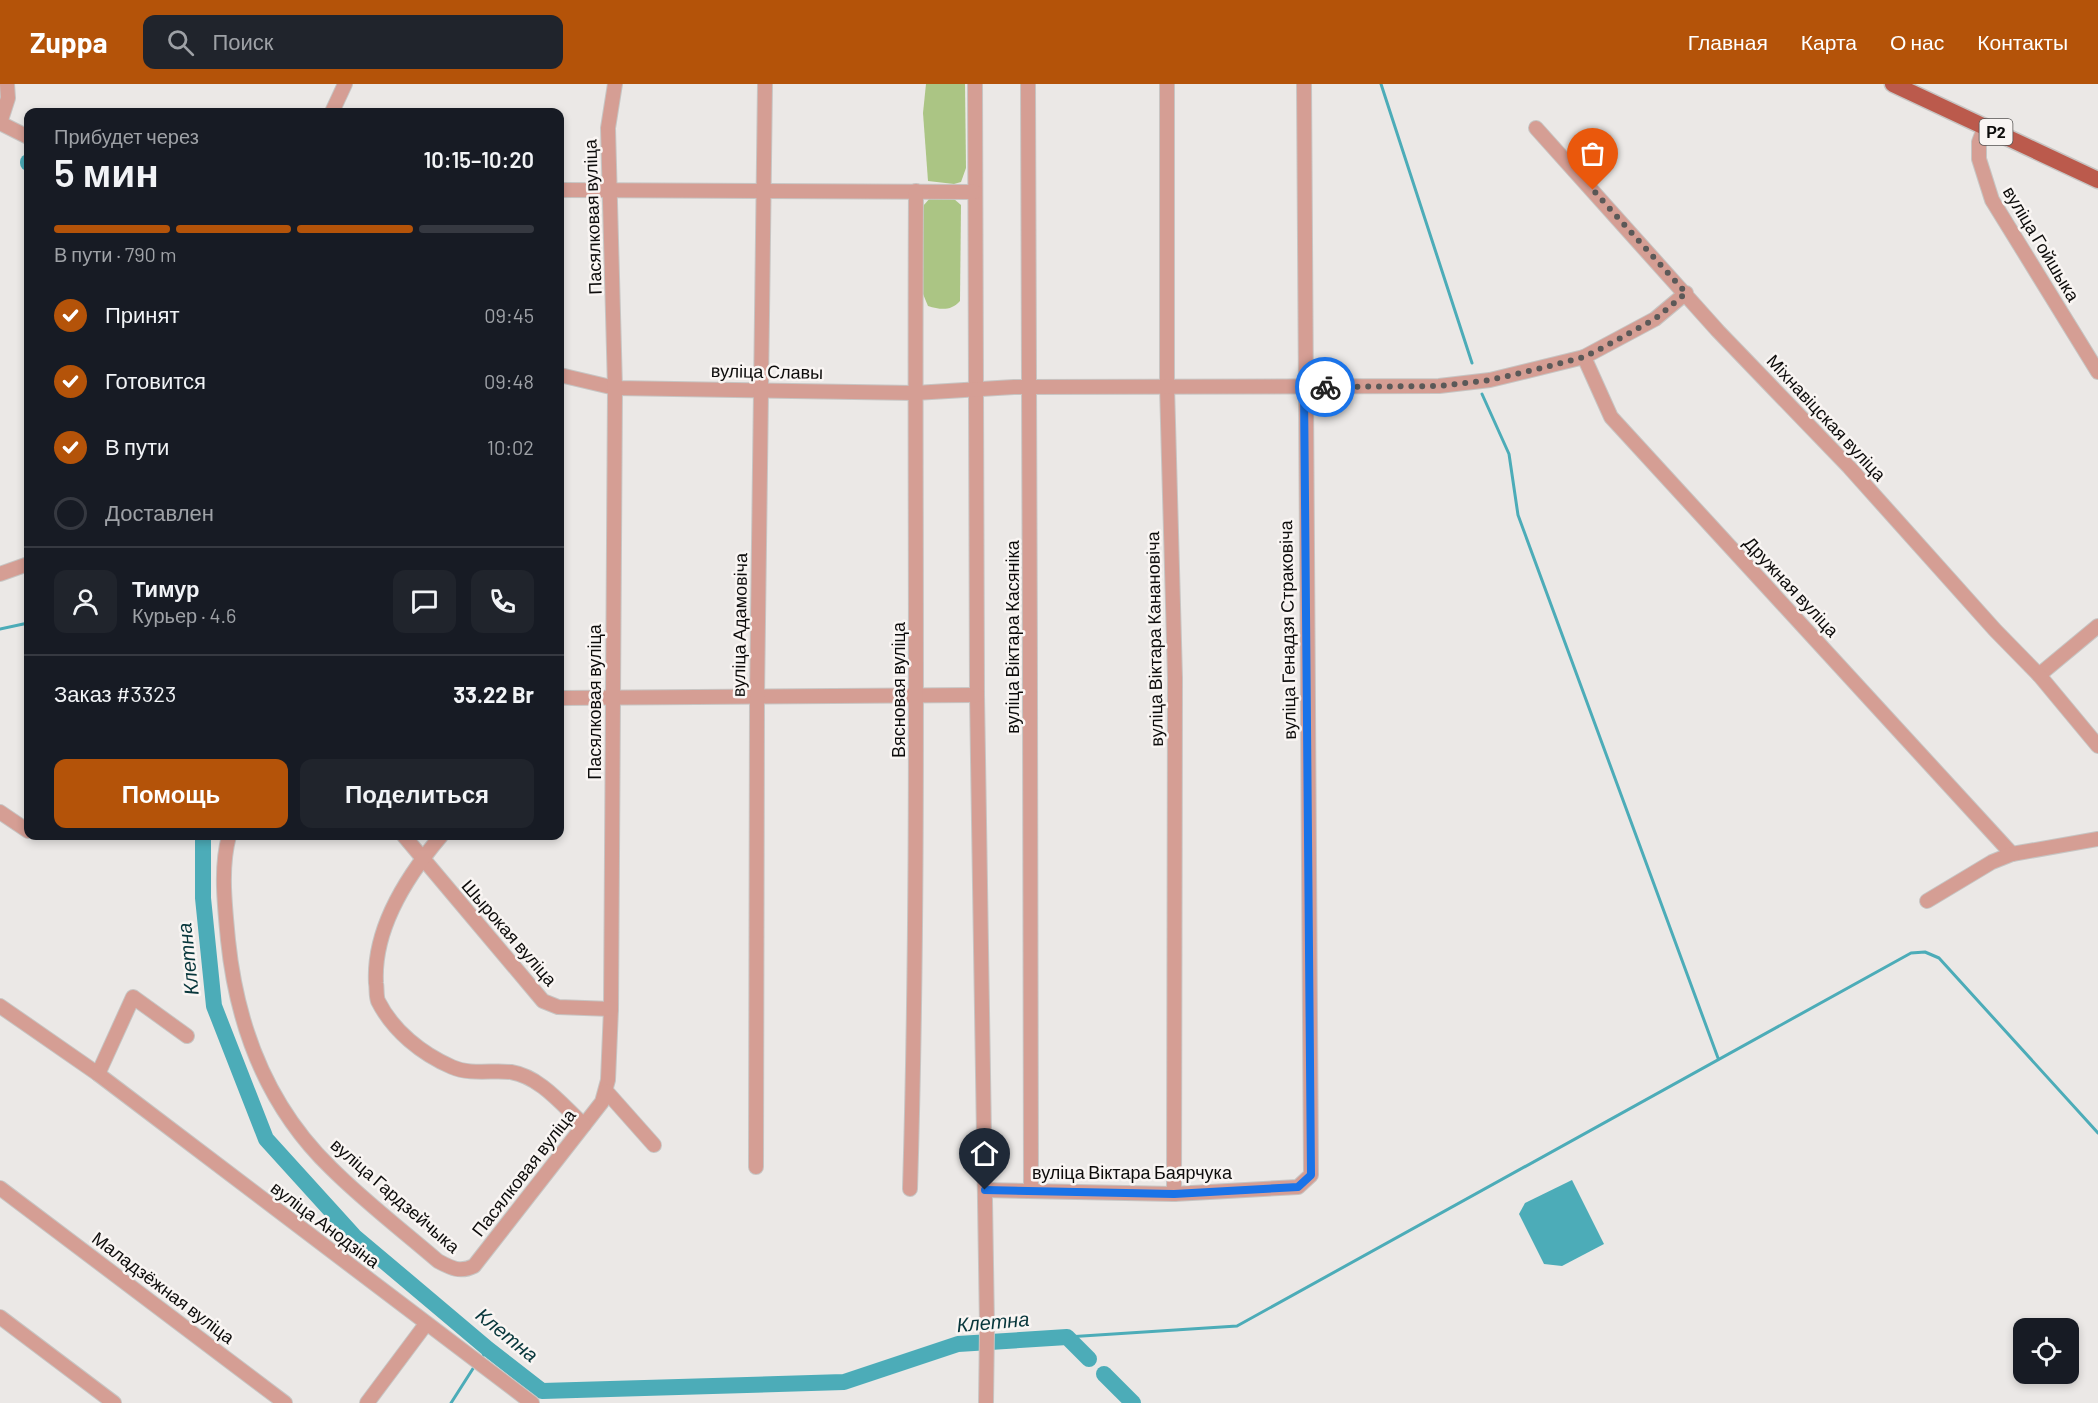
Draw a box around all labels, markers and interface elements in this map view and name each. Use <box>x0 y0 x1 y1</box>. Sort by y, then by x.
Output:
search box <box>143 15 563 69</box>
text: Zuppa <box>30 25 107 59</box>
icon: search <box>164 26 197 59</box>
text: Поиск <box>212 28 273 54</box>
text: Главная <box>1688 29 1768 54</box>
text: Карта <box>1801 29 1857 54</box>
text: О нас <box>1890 29 1944 54</box>
text: Контакты <box>1977 29 2068 54</box>
road number: Р2 <box>1980 119 2012 145</box>
text: Прибудет через <box>54 124 199 148</box>
pin <box>1567 128 1618 190</box>
icon: bag <box>1576 137 1609 170</box>
street label: Пасялковая вуліца <box>578 138 606 295</box>
text: 10:15–10:20 <box>424 146 534 172</box>
text: 5 мин <box>54 148 159 195</box>
street label: вуліца Гойшыка <box>1999 182 2085 306</box>
text: В пути · 790 m <box>54 242 176 266</box>
icon: check <box>54 299 87 332</box>
text: Принят <box>105 301 179 327</box>
text: 09:45 <box>484 303 534 327</box>
street label: Міхнавіцская вуліца <box>1762 350 1892 486</box>
courier <box>1295 357 1355 417</box>
street label: вуліца Славы <box>711 359 823 383</box>
icon: check <box>54 365 87 398</box>
text: Готовится <box>105 367 206 393</box>
text: 09:48 <box>484 369 534 393</box>
icon: bike <box>1309 371 1342 404</box>
icon: check <box>54 431 87 464</box>
text: В пути <box>105 433 169 459</box>
text: 10:02 <box>487 435 534 459</box>
text: Доставлен <box>105 499 214 525</box>
street label: вуліца Генадзя Страковіча <box>1274 519 1300 740</box>
street label: вуліца Віктара Канановіча <box>1141 530 1167 747</box>
street label: Дружная вуліца <box>1740 532 1844 642</box>
street label: вуліца Віктара Касяніка <box>1001 539 1023 734</box>
street label: вуліца Адамовіча <box>727 552 751 697</box>
button: person <box>54 570 117 633</box>
button: chat <box>393 570 456 633</box>
button: phone <box>471 570 534 633</box>
text: Тимур <box>132 575 200 601</box>
text: Курьер · 4.6 <box>132 603 236 627</box>
street label: Вясновая вуліца <box>887 621 909 758</box>
street label: Пасялковая вуліца <box>583 623 605 780</box>
text: Заказ #3323 <box>54 680 176 706</box>
text: 33.22 Br <box>453 681 534 707</box>
button: Помощь <box>54 759 288 828</box>
button: Поделиться <box>300 759 534 828</box>
street label: Шырокая вуліца <box>458 875 563 991</box>
water label: Клетна <box>171 922 203 997</box>
street label: Пасялковая вуліца <box>467 1104 580 1240</box>
pin <box>959 1128 1010 1190</box>
street label: вуліца Гардзейчыка <box>327 1133 465 1258</box>
icon: home <box>968 1137 1001 1170</box>
street label: вуліца Віктара Баярчука <box>1032 1161 1233 1183</box>
street label: вуліца Анодзіна <box>267 1176 385 1273</box>
street label: Маладзёжная вуліца <box>88 1227 240 1348</box>
water label: Клетна <box>472 1302 543 1366</box>
water label: Клетна <box>956 1306 1030 1336</box>
map controls <box>2013 1318 2079 1384</box>
button: locate <box>2013 1318 2079 1384</box>

